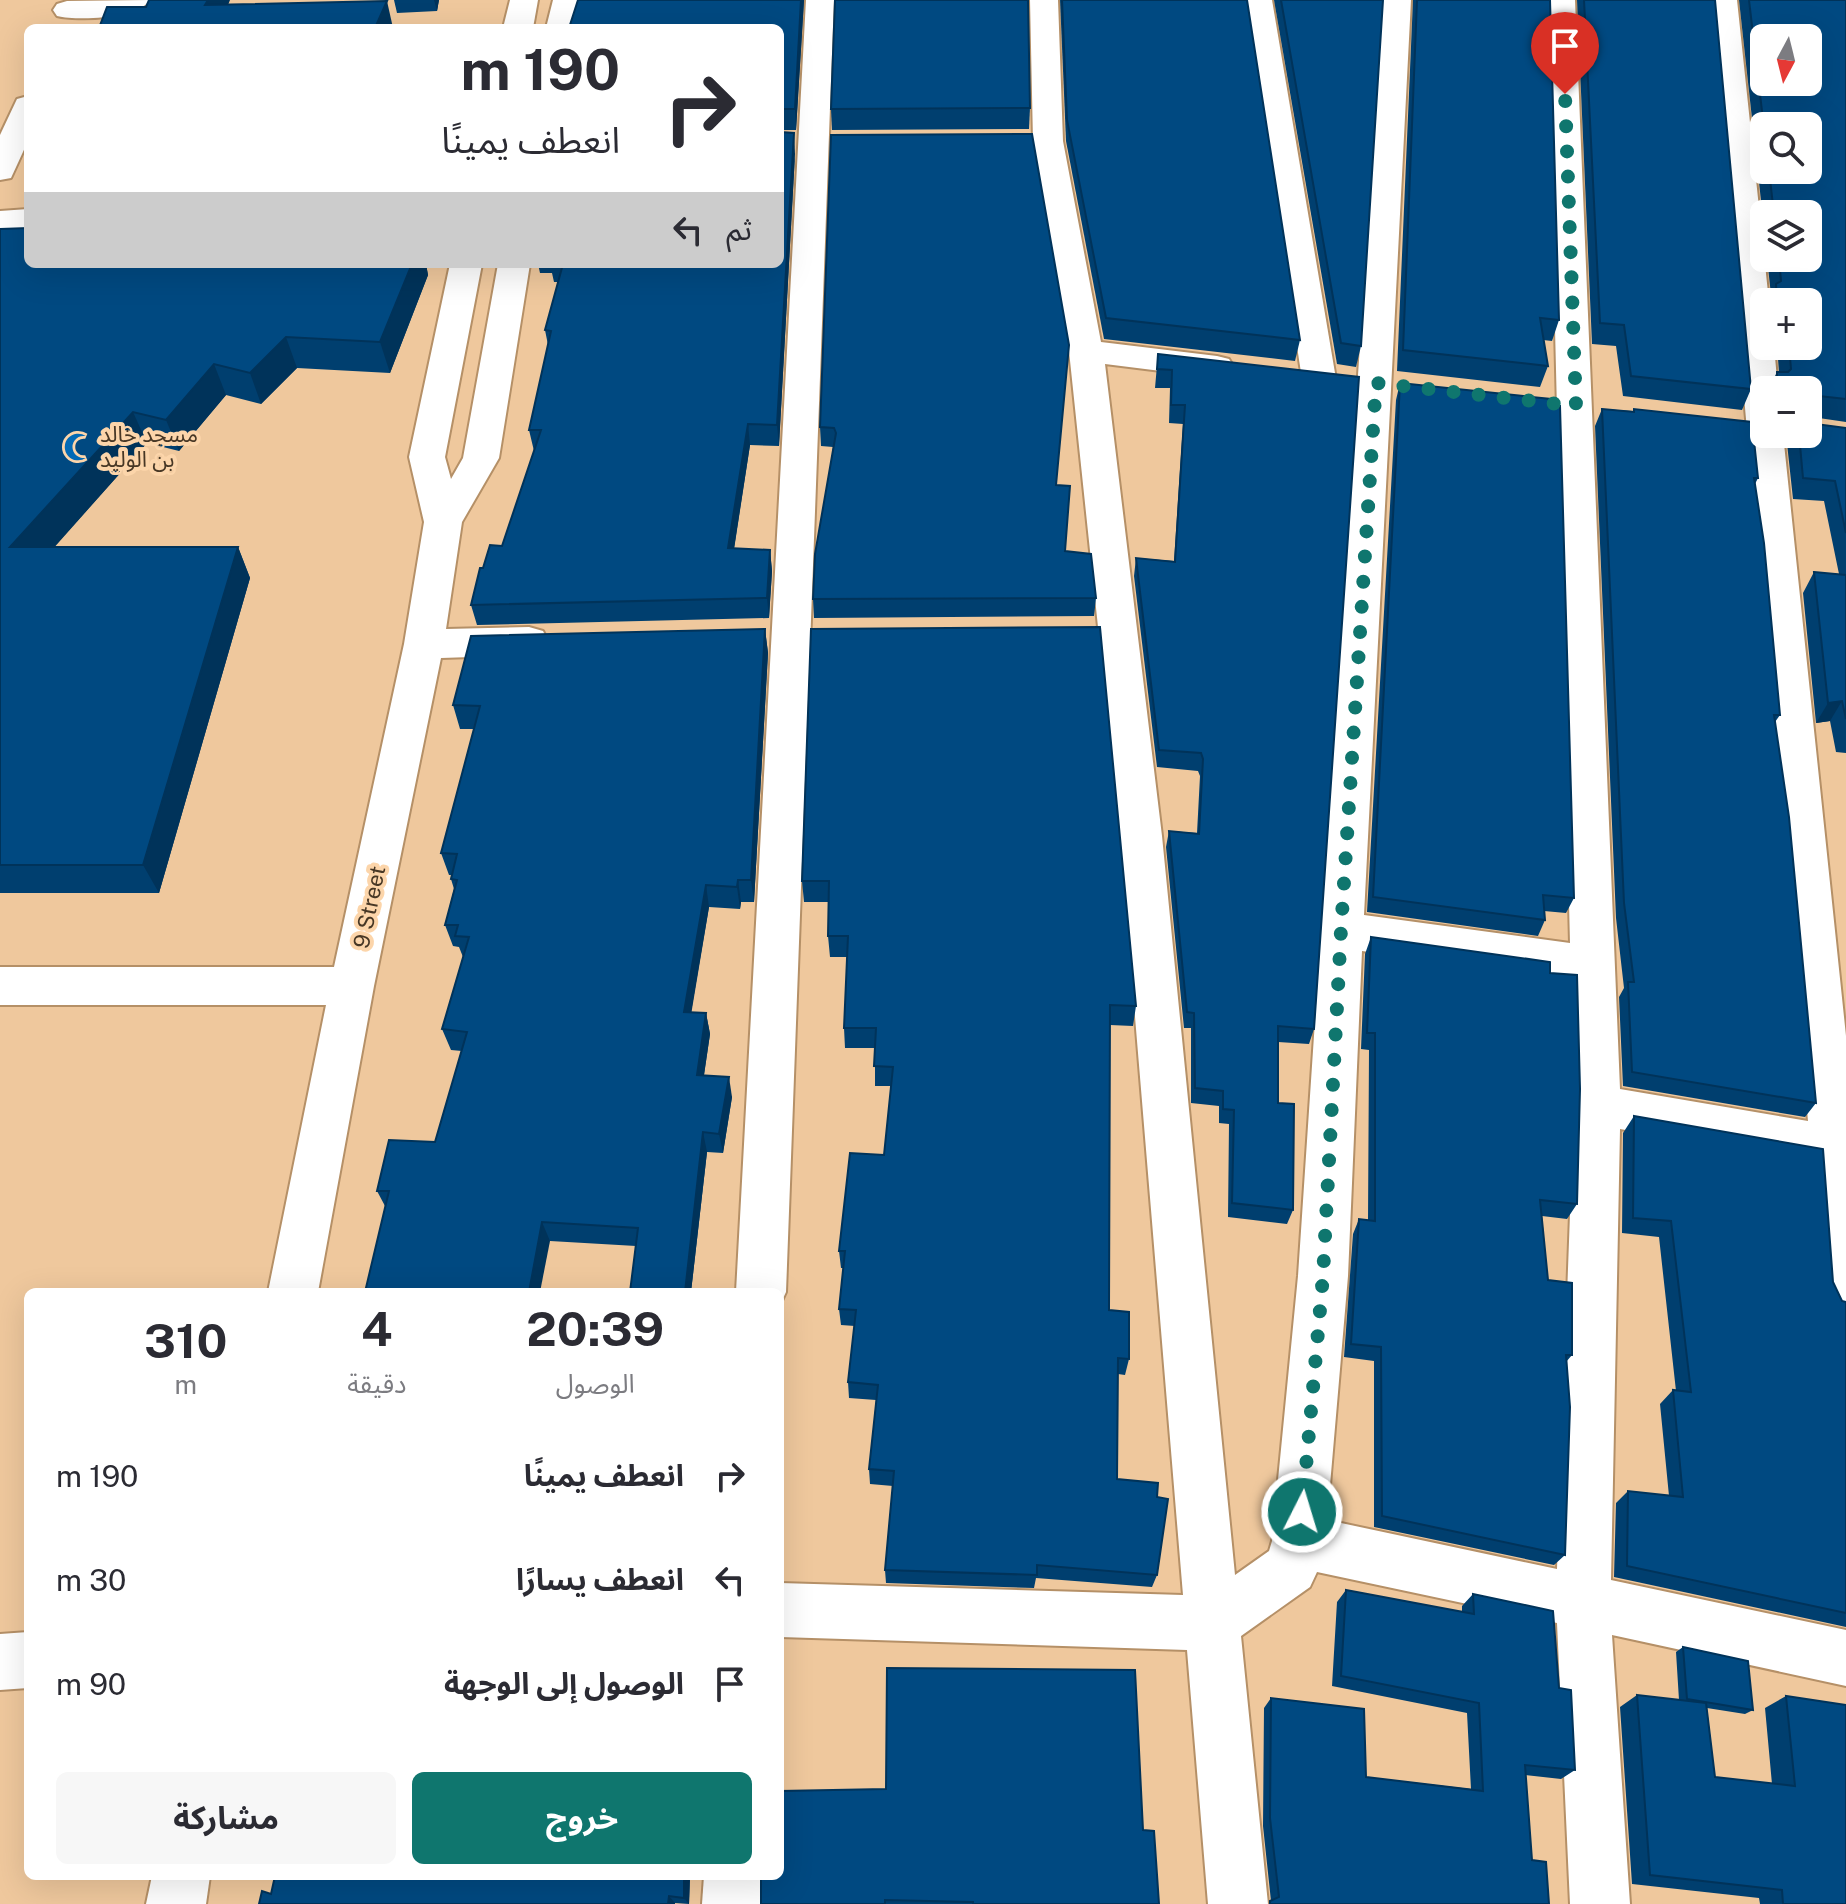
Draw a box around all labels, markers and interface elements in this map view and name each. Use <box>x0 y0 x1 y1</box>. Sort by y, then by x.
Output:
pin <box>1531 12 1599 94</box>
icon: arrive <box>1543 24 1587 68</box>
north arrow <box>1750 24 1822 96</box>
map controls <box>1750 24 1822 448</box>
text: 190 m <box>460 37 620 103</box>
icon: right <box>648 56 752 160</box>
button: search <box>1750 112 1822 184</box>
text: انعطف يمينًا <box>441 119 620 161</box>
button: layers <box>1750 200 1822 272</box>
icon: left <box>666 208 710 252</box>
text: ثم <box>726 211 752 247</box>
button: + <box>1750 288 1822 360</box>
button: − <box>1750 376 1822 448</box>
place label: مسجد خالد بن الوليد <box>100 421 198 472</box>
mosque icon: مسجد خالد بن الوليد <box>63 432 93 462</box>
street label: 9 Street <box>348 864 390 950</box>
text: 4 <box>361 1300 393 1357</box>
text: 20:39 <box>526 1300 664 1357</box>
text: 310 <box>144 1312 227 1369</box>
text: دقيقة <box>347 1368 406 1399</box>
text: الوصول <box>556 1368 635 1399</box>
text: m <box>174 1369 197 1400</box>
icon: right <box>708 1454 752 1498</box>
text: انعطف يمينًا <box>524 1457 684 1493</box>
text: 190 m <box>56 1458 138 1494</box>
position arrow <box>1260 1470 1344 1554</box>
icon: left <box>708 1558 752 1602</box>
text: انعطف يسارًا <box>516 1561 684 1597</box>
text: 30 m <box>56 1562 126 1598</box>
icon: arrive <box>708 1662 752 1706</box>
text: الوصول إلى الوجهة <box>444 1665 684 1701</box>
text: 90 m <box>56 1666 126 1702</box>
button: مشاركة <box>56 1772 396 1864</box>
button: خروج <box>412 1772 752 1864</box>

